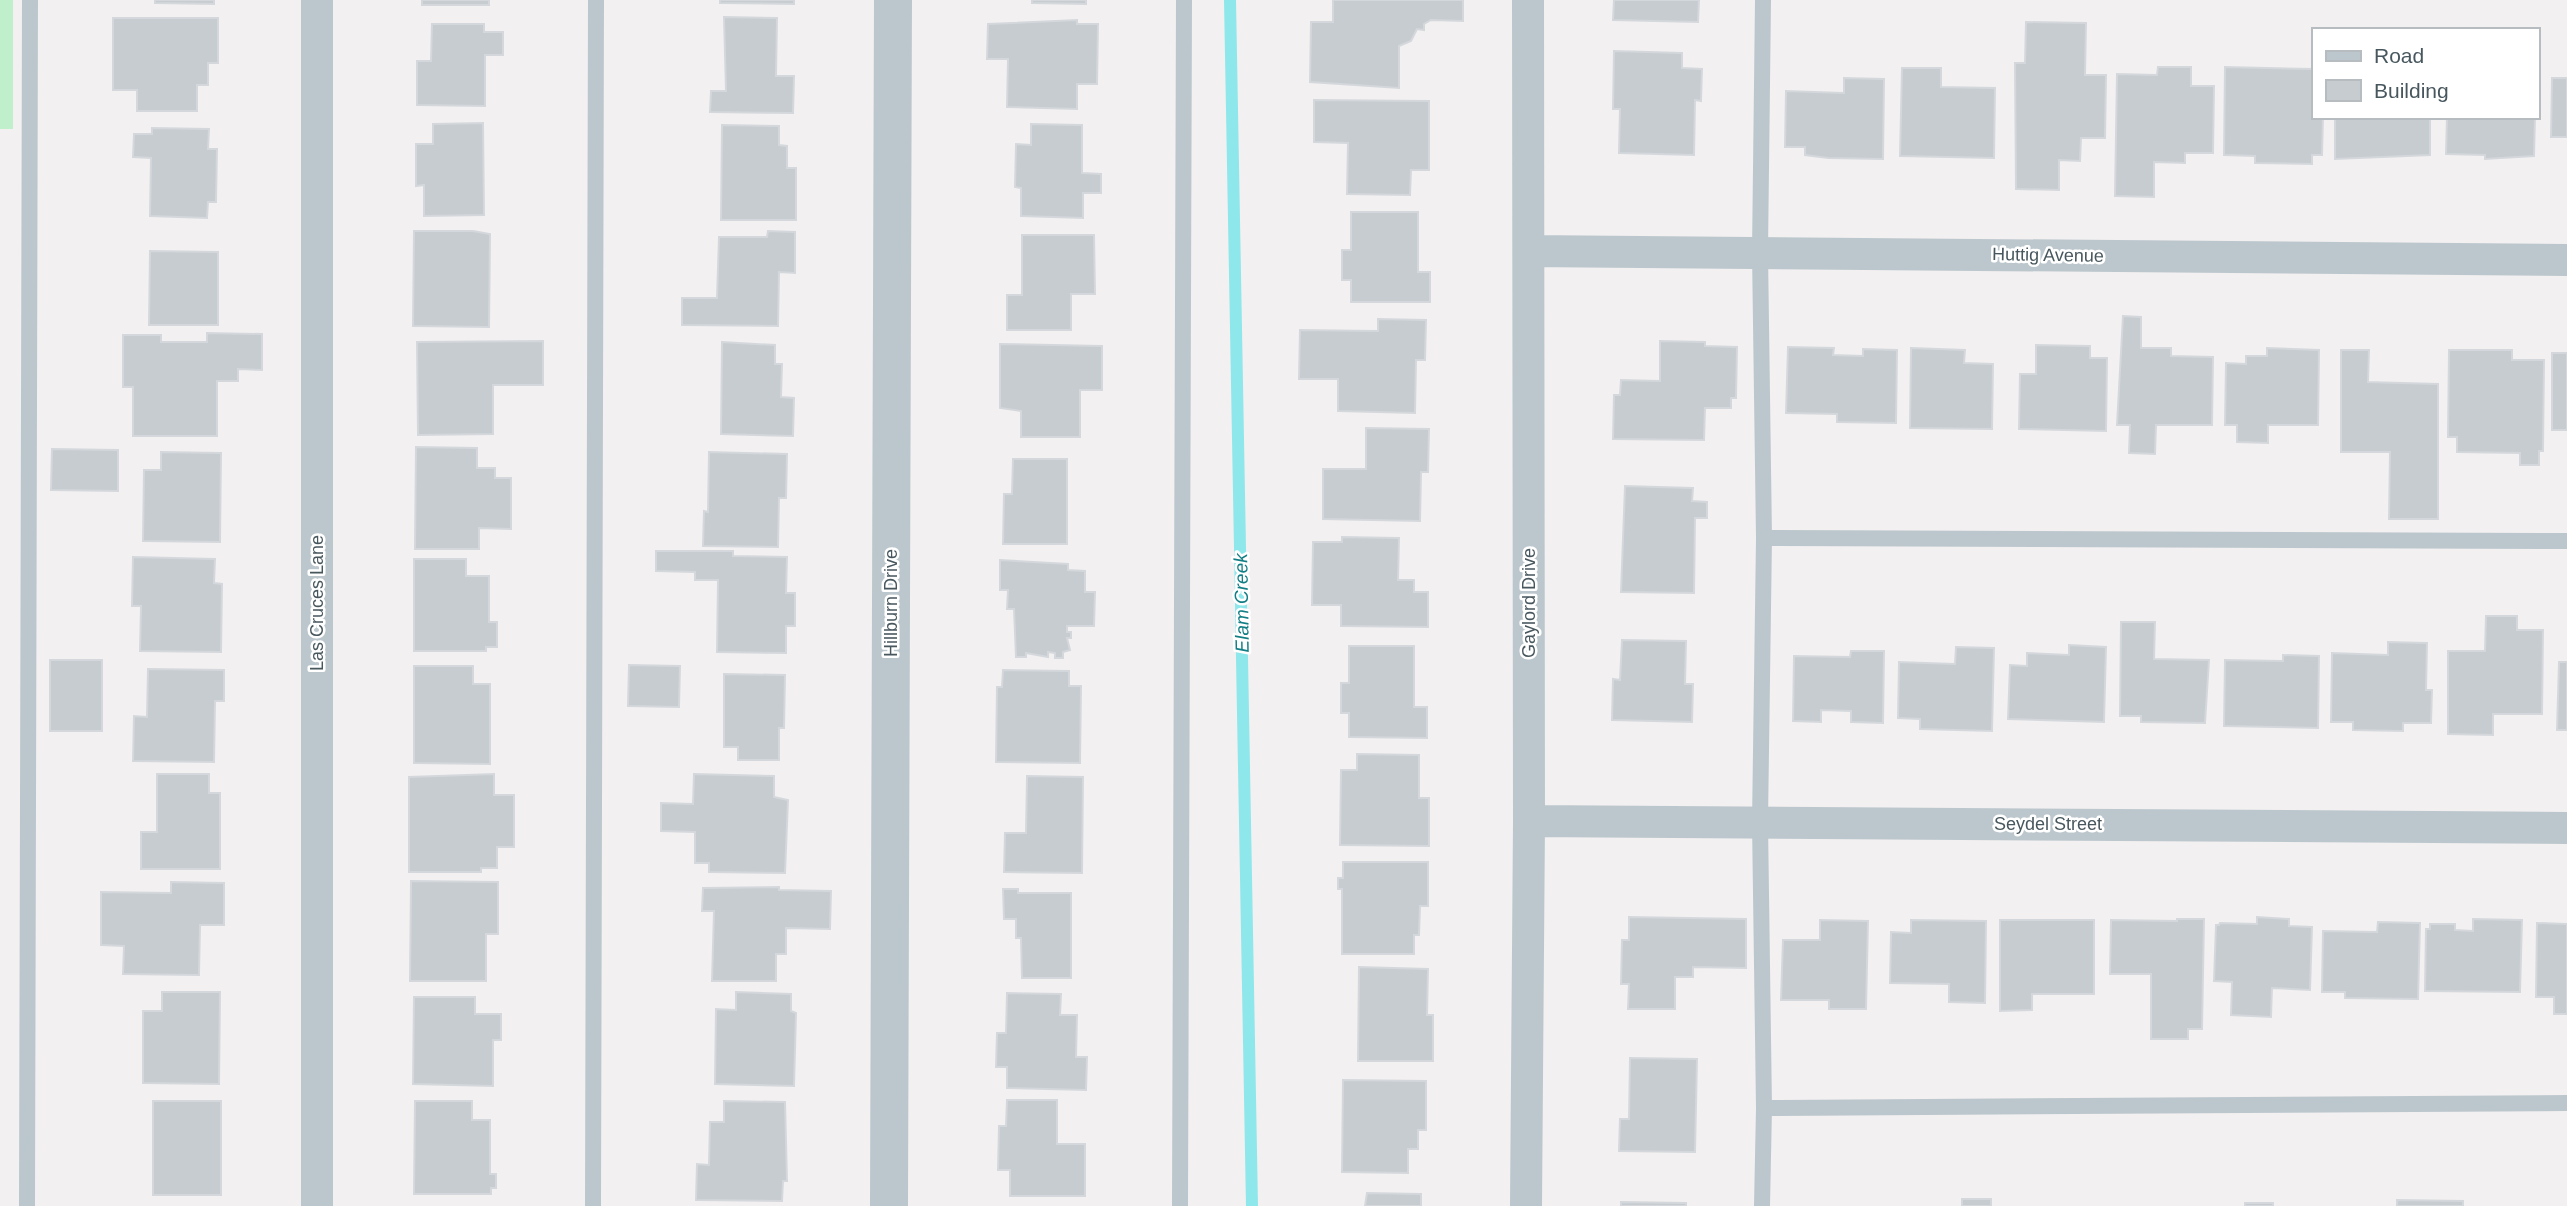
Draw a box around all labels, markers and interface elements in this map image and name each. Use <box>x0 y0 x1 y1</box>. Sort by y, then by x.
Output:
legend <box>2312 28 2539 119</box>
text: Road <box>2374 44 2424 67</box>
text: Building <box>2374 79 2449 102</box>
street label: Huttig Avenue <box>1992 244 2104 266</box>
street label: Las Cruces Lane <box>307 535 327 671</box>
street label: Gaylord Drive <box>1519 548 1539 658</box>
street label: Hillburn Drive <box>881 549 901 657</box>
water label: Elam Creek <box>1230 552 1253 653</box>
street label: Seydel Street <box>1994 814 2102 834</box>

